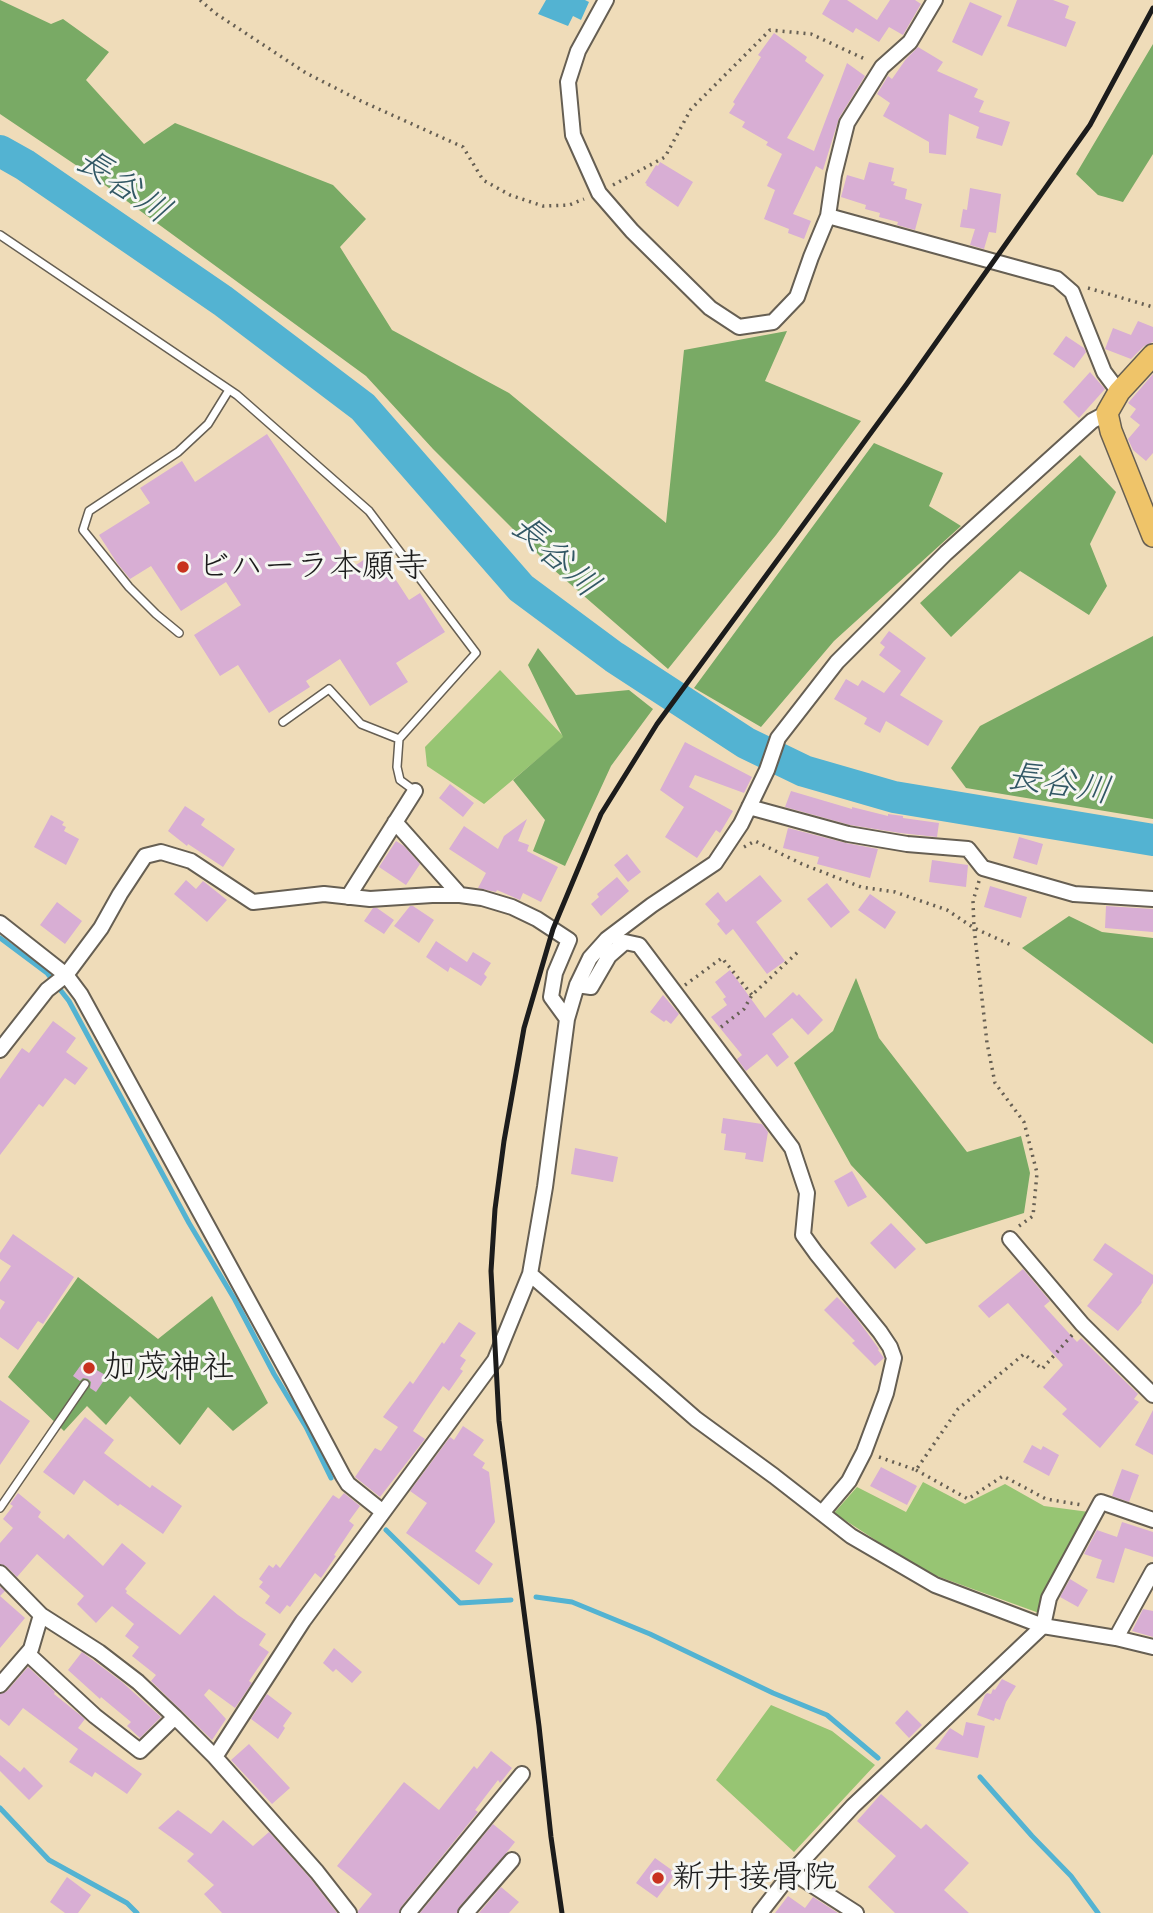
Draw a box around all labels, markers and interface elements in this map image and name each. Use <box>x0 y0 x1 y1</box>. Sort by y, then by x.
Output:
water label: 長谷川 <box>68 140 178 234</box>
water label: 長谷川 <box>502 506 608 608</box>
place label: ビハーラ本願寺 <box>197 547 428 587</box>
marker: ビハーラ本願寺 <box>175 559 191 575</box>
water label: 長谷川 <box>1004 756 1114 814</box>
place label: 加茂神社 <box>103 1348 235 1388</box>
marker: 加茂神社 <box>81 1360 97 1376</box>
place label: 新井接骨院 <box>672 1858 837 1898</box>
marker: 新井接骨院 <box>650 1870 666 1886</box>

